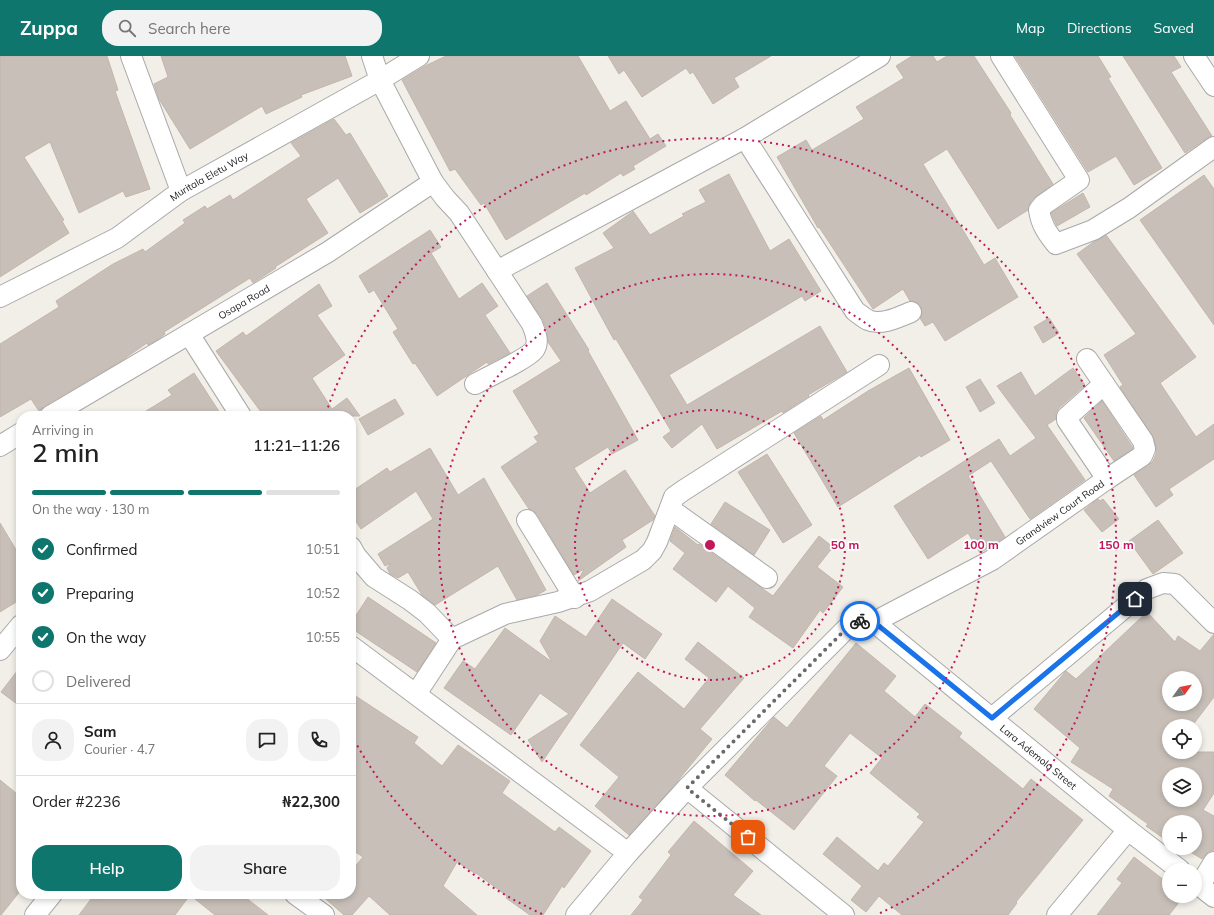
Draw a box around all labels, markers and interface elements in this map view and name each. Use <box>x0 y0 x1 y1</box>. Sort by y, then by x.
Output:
search box <box>102 10 382 46</box>
text: Zuppa <box>20 16 78 40</box>
icon: search <box>116 17 138 39</box>
text: Search here <box>148 19 230 38</box>
text: Map <box>1016 19 1045 37</box>
text: Directions <box>1067 19 1132 37</box>
text: Saved <box>1154 19 1194 37</box>
street label: Muritala Eletu Way <box>167 148 251 204</box>
street label: Osapa Road <box>216 281 272 322</box>
text: Arriving in <box>32 422 94 438</box>
text: 2 min <box>32 436 100 469</box>
text: 11:21–11:26 <box>253 436 340 455</box>
street label: Grandview Court Road <box>1013 477 1107 548</box>
text: On the way · 130 m <box>32 501 149 517</box>
text: 50 m <box>831 537 859 552</box>
text: 100 m <box>963 537 999 552</box>
text: 150 m <box>1098 537 1134 552</box>
icon: check <box>32 538 54 560</box>
centre of rings <box>703 538 717 552</box>
text: Confirmed <box>66 540 137 559</box>
text: 10:51 <box>306 541 340 557</box>
icon: check <box>32 582 54 604</box>
pin <box>1118 582 1152 616</box>
text: Preparing <box>66 584 134 603</box>
text: 10:52 <box>306 585 340 601</box>
icon: home <box>1124 588 1146 610</box>
courier <box>840 601 880 641</box>
icon: bike <box>849 610 871 632</box>
icon: check <box>32 626 54 648</box>
text: On the way <box>66 628 146 647</box>
text: 10:55 <box>306 629 340 645</box>
north arrow <box>1162 671 1202 711</box>
map controls <box>1162 671 1202 903</box>
text: Delivered <box>66 672 131 691</box>
button: person <box>32 719 74 761</box>
button: chat <box>246 719 288 761</box>
button: phone <box>298 719 340 761</box>
button: locate <box>1162 719 1202 759</box>
street label: Lara Ademola Street <box>997 721 1080 792</box>
text: Sam <box>84 722 116 741</box>
text: Courier · 4.7 <box>84 741 155 757</box>
button: layers <box>1162 767 1202 807</box>
text: Order #2236 <box>32 792 120 811</box>
text: ₦22,300 <box>282 792 340 811</box>
button: + <box>1162 815 1202 855</box>
pin <box>731 820 765 854</box>
icon: bag <box>737 826 759 848</box>
button: Help <box>32 845 182 891</box>
button: Share <box>190 845 340 891</box>
button: − <box>1162 863 1202 903</box>

